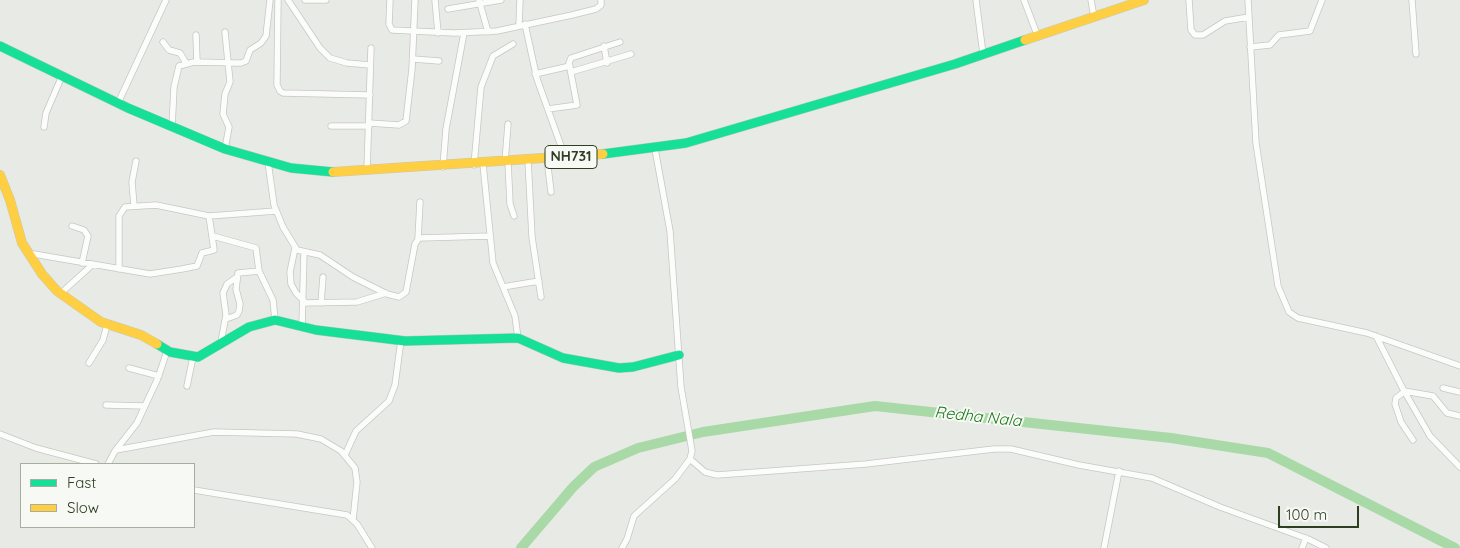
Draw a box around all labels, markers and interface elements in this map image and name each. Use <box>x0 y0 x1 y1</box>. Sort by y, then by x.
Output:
road number: NH731 <box>545 146 597 168</box>
water label: Redha Nala <box>934 403 1022 431</box>
legend <box>20 463 195 528</box>
text: Fast <box>67 473 96 492</box>
scale bar <box>1280 496 1361 528</box>
text: Slow <box>67 498 99 517</box>
text: 100 m <box>1286 505 1327 524</box>

